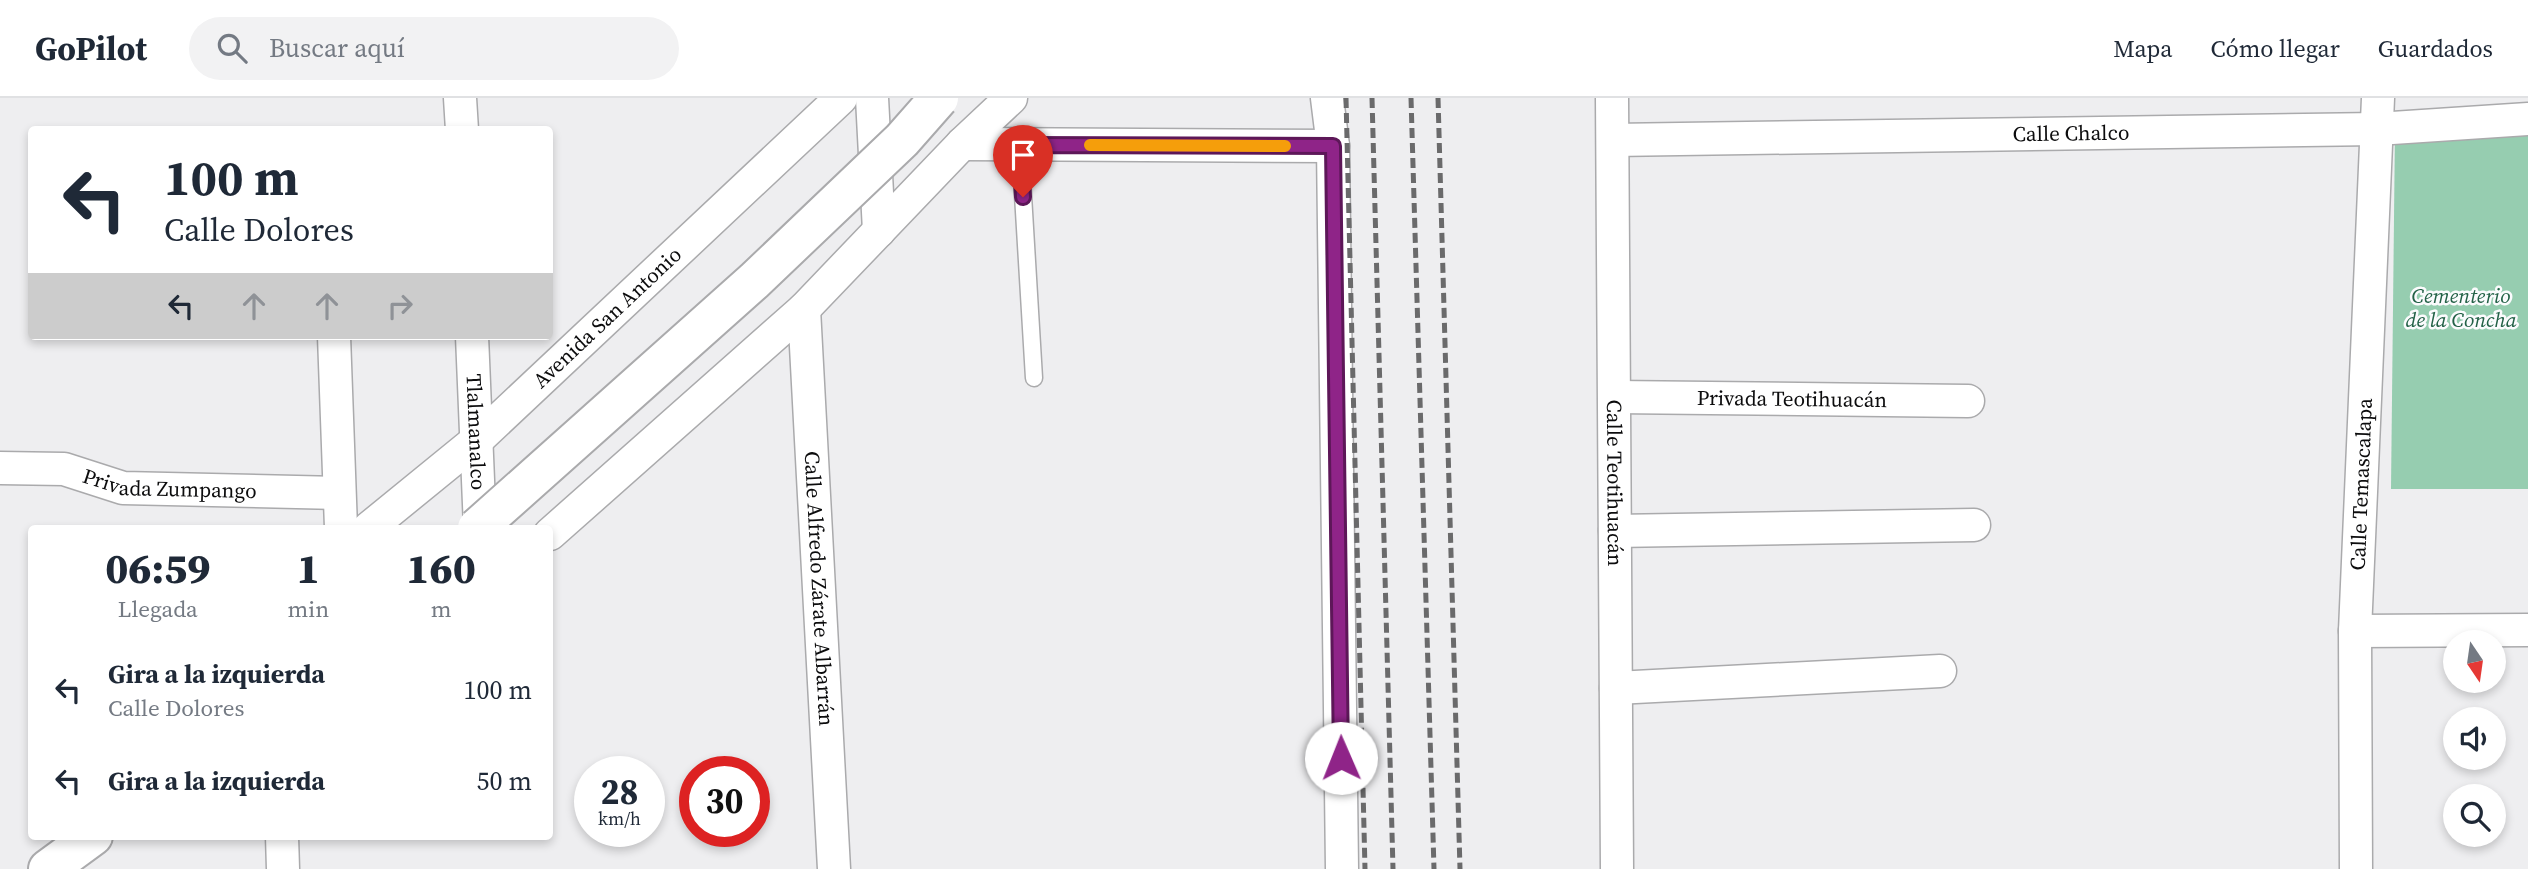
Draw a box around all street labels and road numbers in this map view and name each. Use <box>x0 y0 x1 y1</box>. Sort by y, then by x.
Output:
street label: Calle Chalco <box>2012 118 2130 148</box>
street label: Avenida San Antonio <box>526 240 688 394</box>
street label: Tlalmanalco <box>460 373 493 491</box>
street label: Privada Teotihuacán <box>1697 383 1888 414</box>
street label: Calle Temascalapa <box>2343 397 2379 571</box>
street label: Calle Teotihuacán <box>1600 399 1630 567</box>
street label: Calle Alfredo Zárate Albarrán <box>798 450 841 727</box>
street label: Privada Zumpango <box>79 461 257 505</box>

